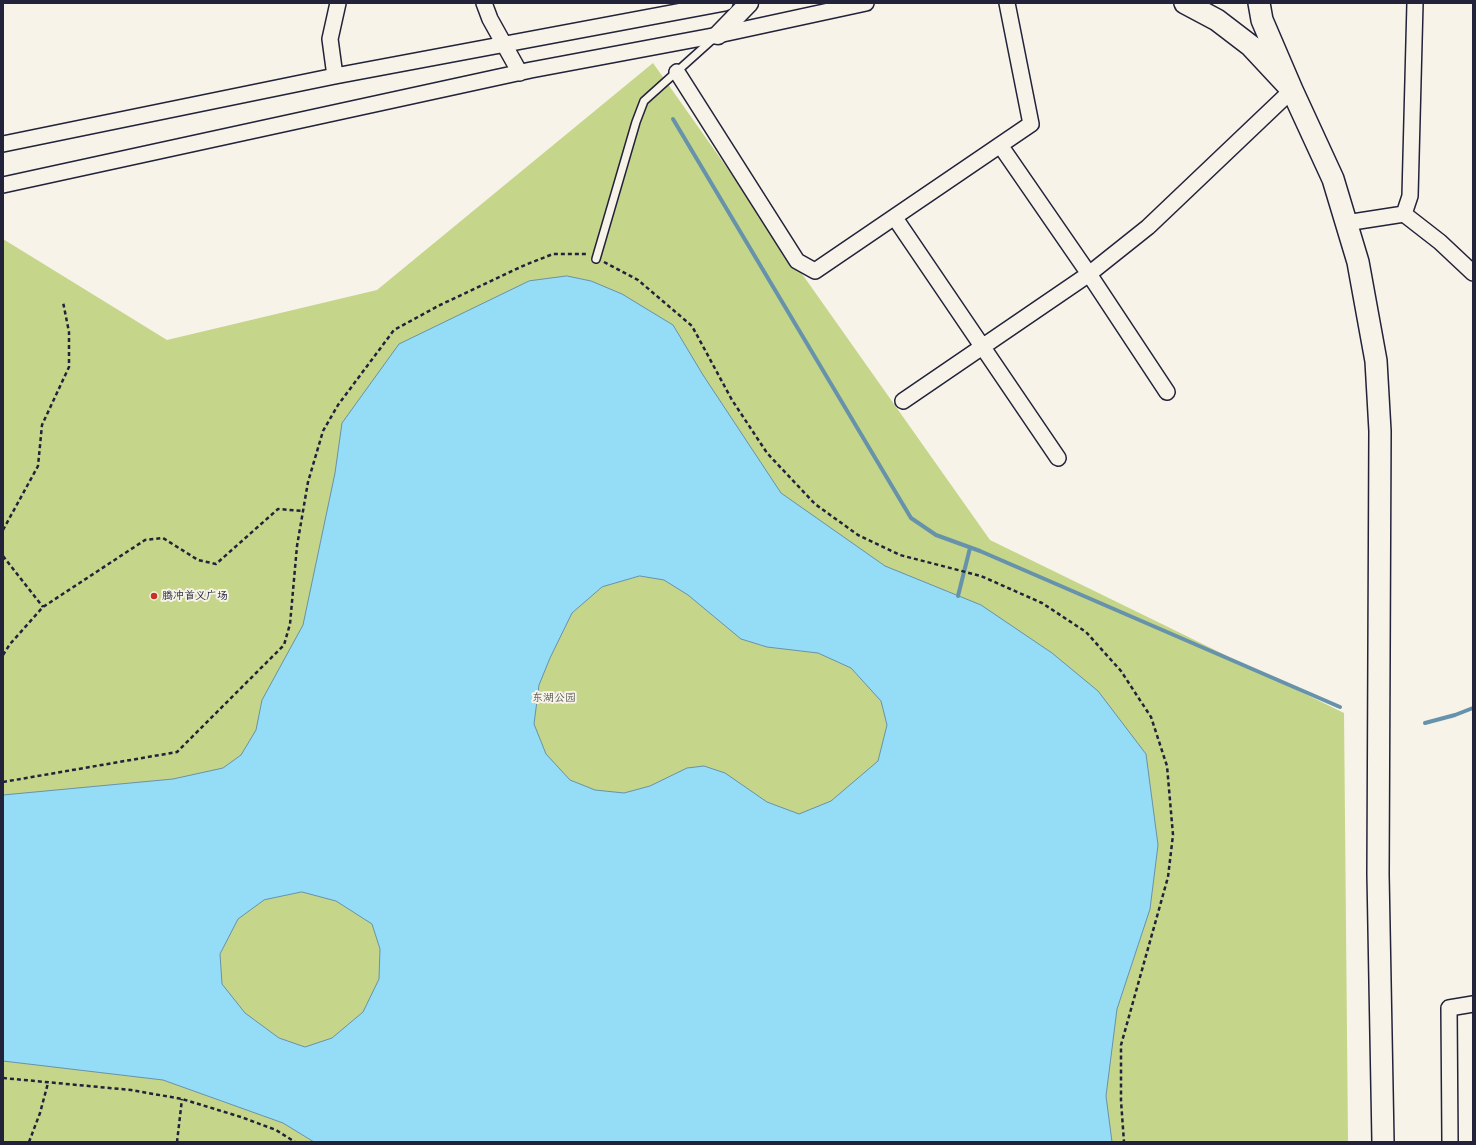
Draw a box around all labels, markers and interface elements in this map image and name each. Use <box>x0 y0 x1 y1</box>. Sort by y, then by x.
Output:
place label: 腾冲首义广场 <box>162 589 228 603</box>
marker: 腾冲首义广场 <box>149 591 159 601</box>
park label: 东湖公园 <box>532 691 576 705</box>

